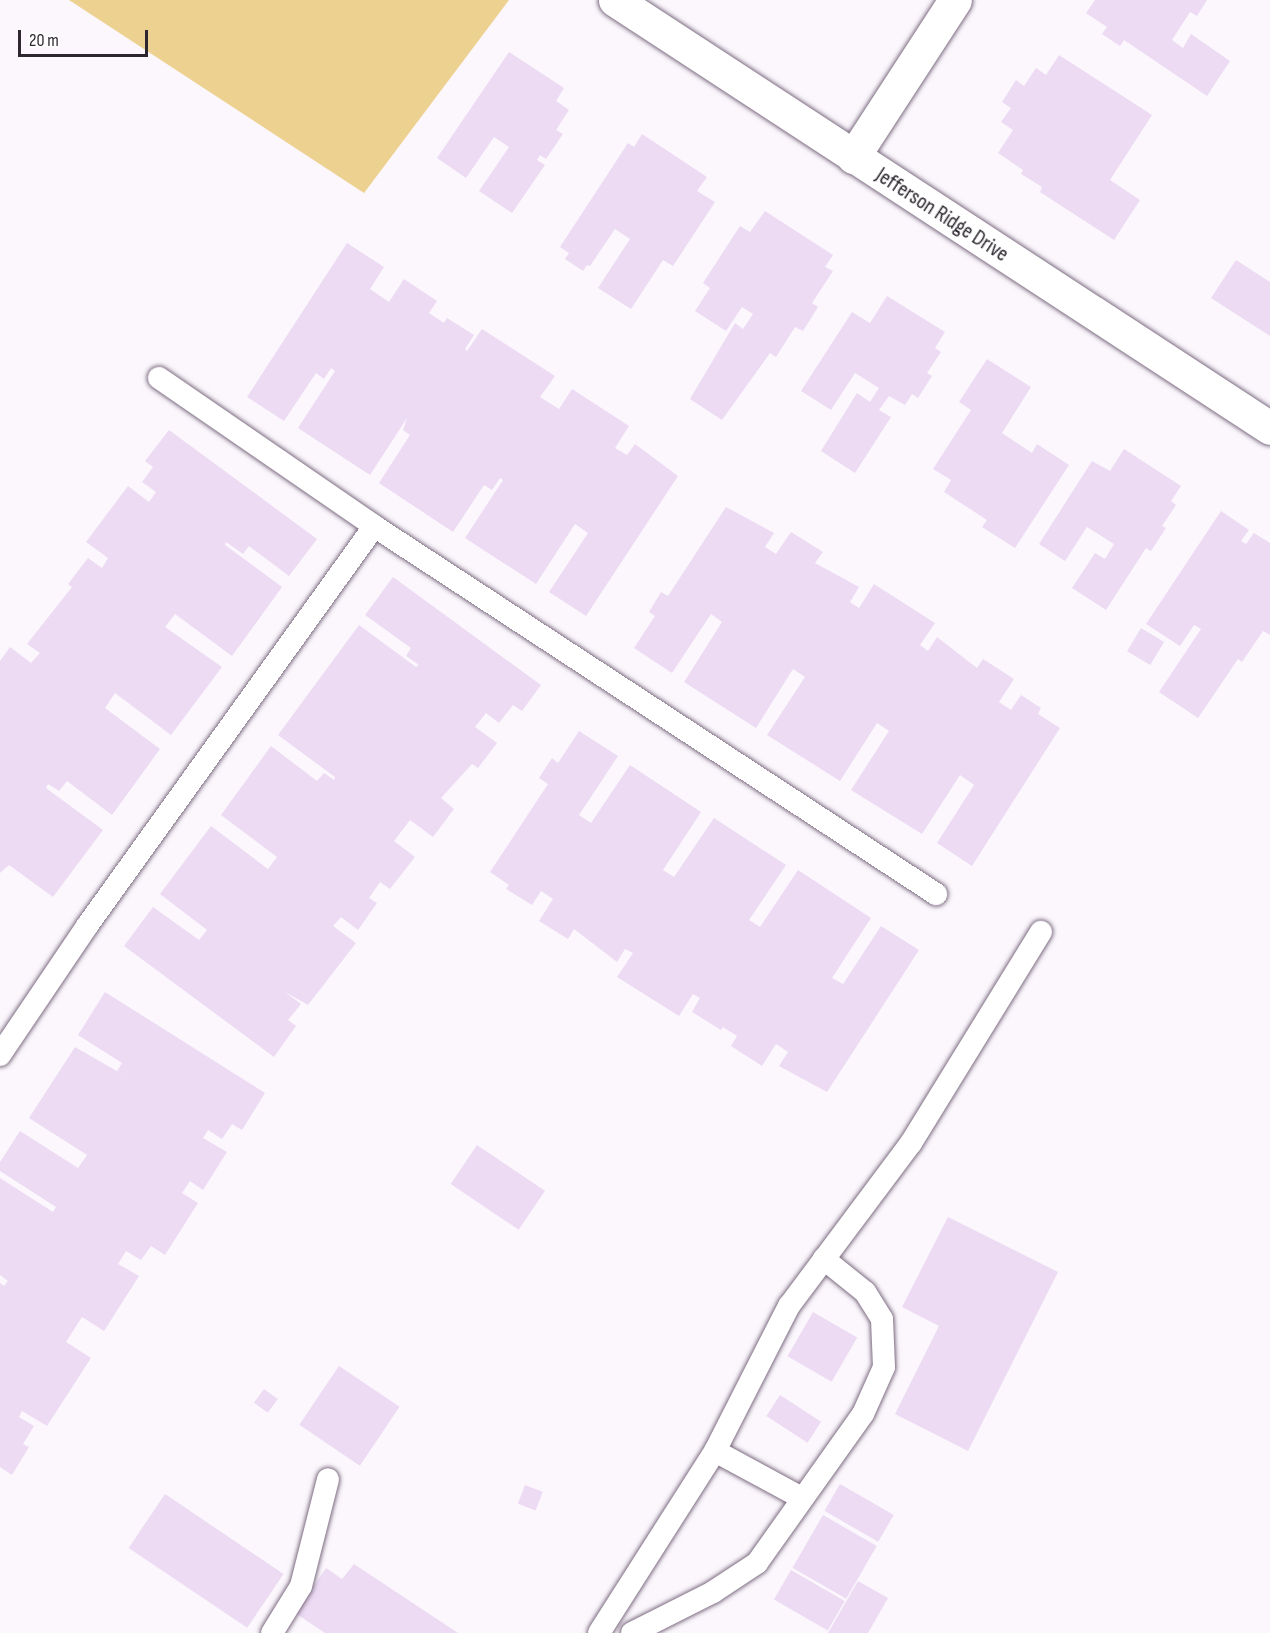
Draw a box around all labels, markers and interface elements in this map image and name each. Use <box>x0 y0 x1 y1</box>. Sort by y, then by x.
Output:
scale bar <box>21 18 152 56</box>
text: 20 m <box>29 30 59 51</box>
street label: Jefferson Ridge Drive <box>871 162 1013 268</box>

